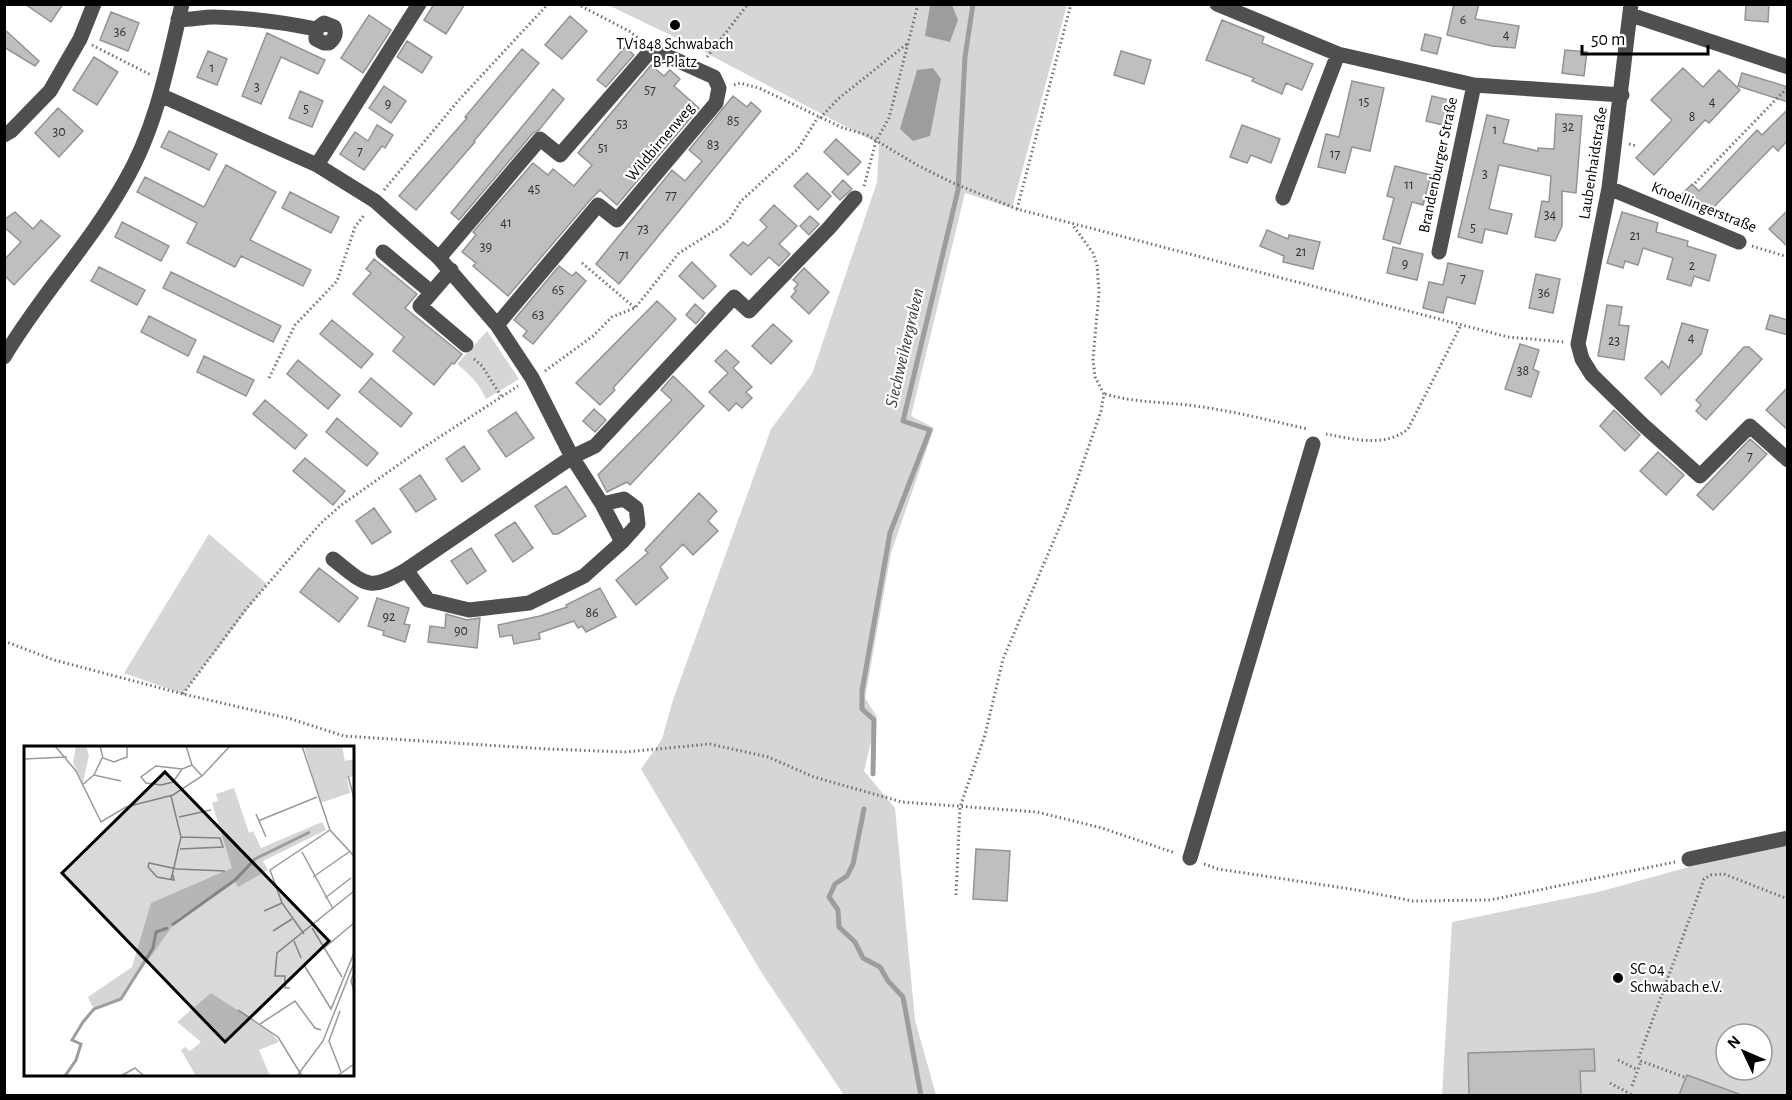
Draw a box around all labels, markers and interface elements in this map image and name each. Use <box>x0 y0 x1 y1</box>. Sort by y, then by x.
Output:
house number: 6 <box>1460 13 1466 27</box>
marker: TV1848 Schwabach B-Platz <box>668 18 682 32</box>
scale bar <box>1582 18 1708 56</box>
house number: 36 <box>114 25 126 39</box>
house number: 4 <box>1503 28 1510 42</box>
text: 50 m <box>1591 31 1625 49</box>
place label: TV1848 Schwabach B-Platz <box>616 36 734 70</box>
house number: 1 <box>210 61 214 75</box>
house number: 3 <box>254 80 260 94</box>
house number: 57 <box>644 83 656 97</box>
house number: 15 <box>1359 95 1369 109</box>
house number: 4 <box>1709 95 1716 109</box>
street label: Brandenburger Straße <box>1416 96 1460 234</box>
house number: 9 <box>385 97 391 111</box>
street label: Wildbirnenweg <box>623 100 697 184</box>
house number: 5 <box>303 102 309 116</box>
street label: Laubenhaidstraße <box>1576 106 1610 220</box>
house number: 8 <box>1689 110 1695 124</box>
house number: 85 <box>727 114 739 128</box>
house number: 53 <box>616 117 628 131</box>
house number: 32 <box>1562 120 1574 134</box>
house number: 1 <box>1493 123 1497 137</box>
house number: 30 <box>52 125 66 139</box>
house number: 83 <box>707 138 719 152</box>
house number: 51 <box>598 141 608 155</box>
house number: 7 <box>357 144 363 158</box>
house number: 17 <box>1330 147 1340 161</box>
house number: 3 <box>1482 167 1488 181</box>
house number: 11 <box>1404 178 1414 192</box>
street label: Knoellingerstraße <box>1649 179 1759 235</box>
house number: 45 <box>528 182 540 196</box>
house number: 77 <box>665 188 677 202</box>
house number: 34 <box>1544 208 1557 222</box>
house number: 41 <box>500 216 512 230</box>
house number: 5 <box>1470 221 1476 235</box>
house number: 73 <box>637 222 649 236</box>
house number: 21 <box>1629 229 1641 243</box>
house number: 39 <box>480 240 492 254</box>
house number: 21 <box>1295 245 1307 259</box>
house number: 71 <box>619 248 629 262</box>
house number: 9 <box>1402 257 1408 271</box>
house number: 2 <box>1689 259 1695 273</box>
house number: 7 <box>1460 271 1466 285</box>
house number: 65 <box>552 283 564 297</box>
house number: 36 <box>1538 286 1550 300</box>
water label: Siechweihergraben <box>883 287 927 409</box>
house number: 63 <box>532 308 544 322</box>
house number: 4 <box>1688 331 1695 345</box>
house number: 23 <box>1608 334 1620 348</box>
house number: 38 <box>1517 364 1529 378</box>
house number: 7 <box>1747 449 1753 463</box>
house number: 86 <box>585 606 599 620</box>
house number: 92 <box>383 610 395 624</box>
house number: 90 <box>454 624 468 638</box>
inset map <box>24 746 354 1076</box>
place label: SC 04 Schwabach e.V. <box>1630 961 1722 995</box>
marker: SC 04 Schwabach e.V. <box>1611 971 1625 985</box>
north arrow <box>1714 1022 1774 1082</box>
text: N <box>1724 1033 1744 1052</box>

